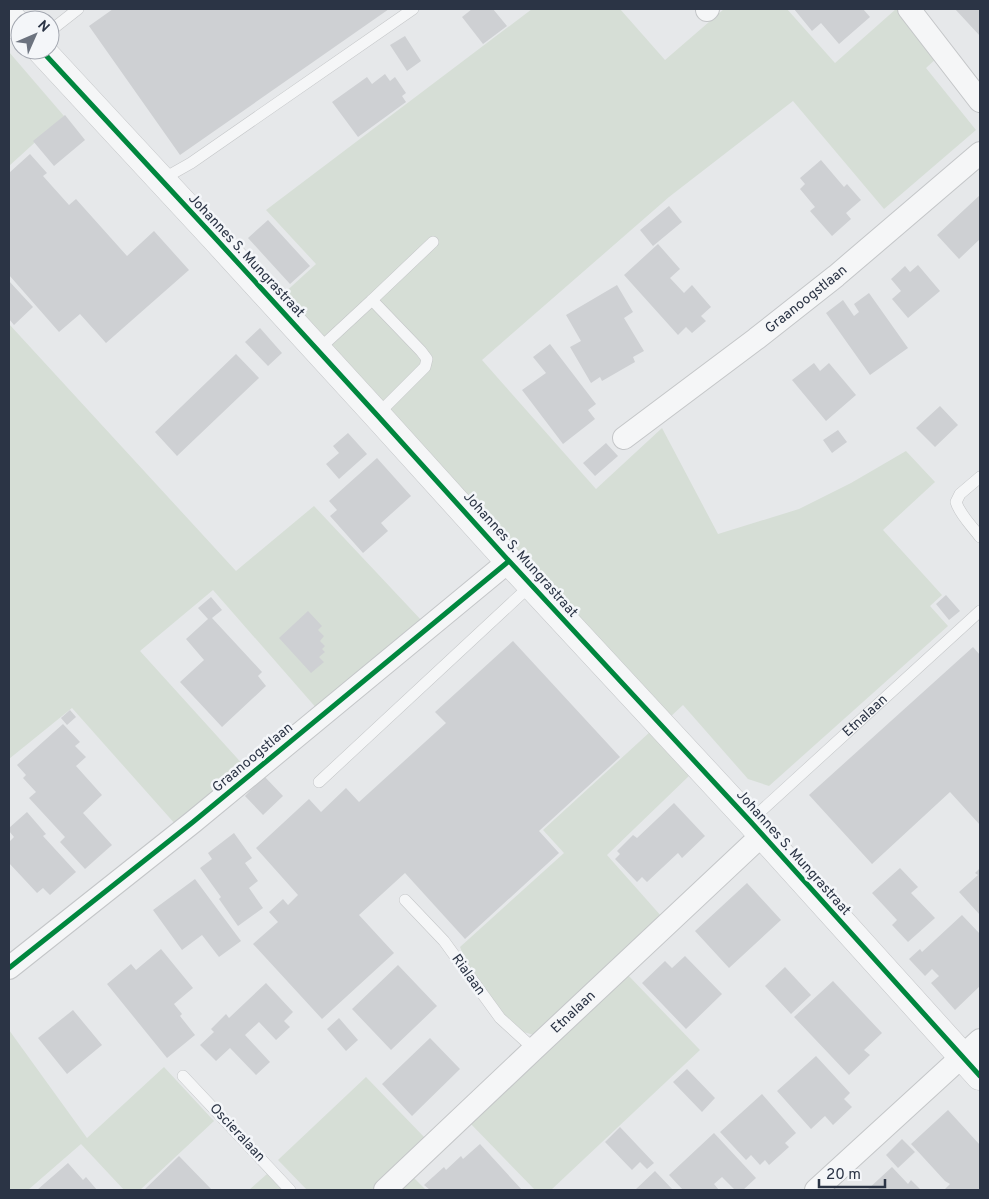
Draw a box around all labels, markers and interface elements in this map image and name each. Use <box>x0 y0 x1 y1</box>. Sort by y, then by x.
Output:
north arrow <box>10 10 60 60</box>
text: N <box>34 17 53 36</box>
street label: Johannes S. Mungrastraat <box>184 191 308 321</box>
street label: Graanoogstlaan <box>762 262 851 337</box>
street label: Johannes S. Mungrastraat <box>459 489 581 621</box>
street label: Etnalaan <box>839 691 891 741</box>
street label: Graanoogstlaan <box>209 719 297 797</box>
street label: Johannes S. Mungrastraat <box>732 787 854 919</box>
street label: Rialaan <box>447 951 489 999</box>
street label: Etnalaan <box>547 987 599 1037</box>
street label: Oscieralaan <box>206 1100 268 1166</box>
scale bar <box>819 1156 885 1188</box>
text: 20 m <box>826 1166 861 1185</box>

